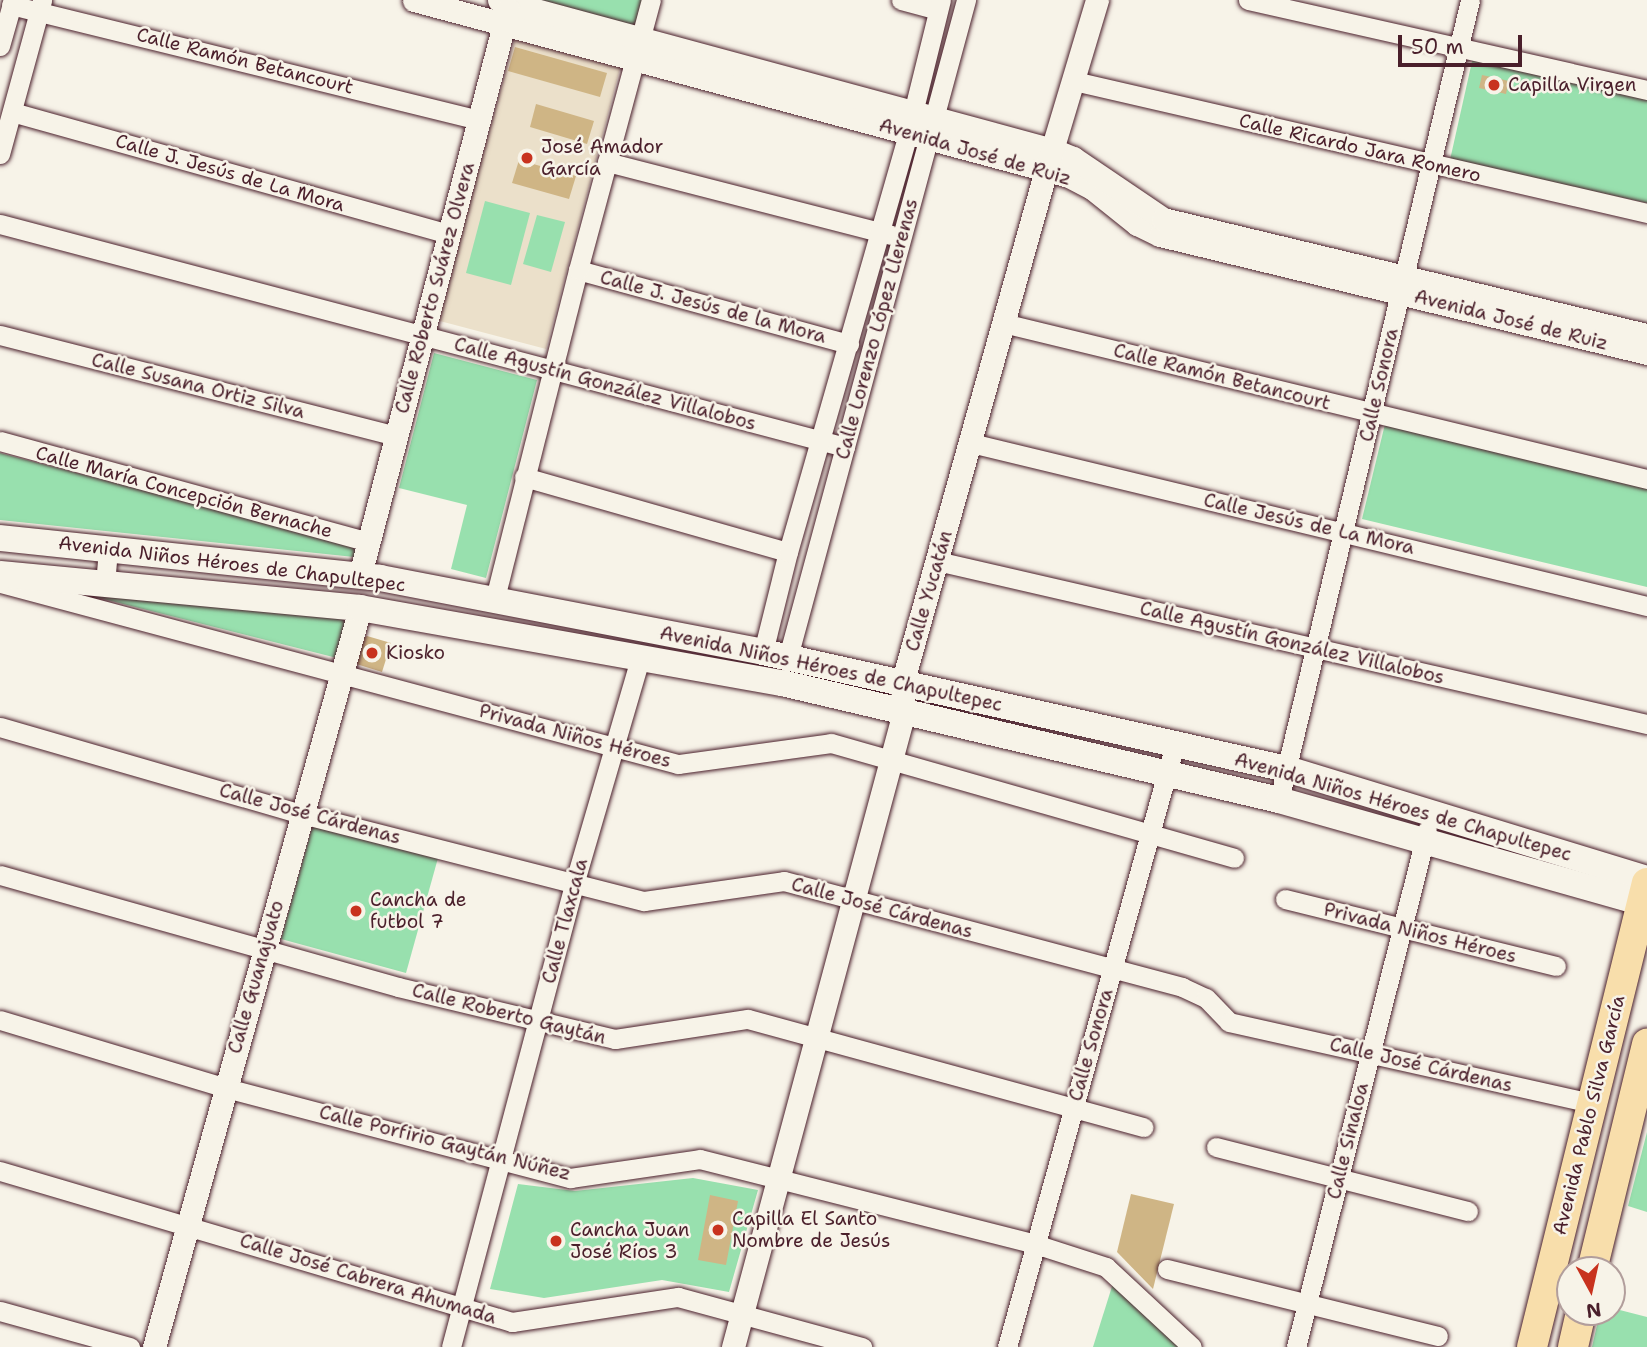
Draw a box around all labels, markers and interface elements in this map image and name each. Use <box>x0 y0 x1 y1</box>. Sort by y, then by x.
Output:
scale bar <box>1402 21 1526 65</box>
street label: Calle Ramón Betancourt <box>134 23 356 99</box>
text: 50 m <box>1411 33 1464 61</box>
place label: Capilla Virgen <box>1508 74 1636 96</box>
marker: Capilla Virgen <box>1486 77 1502 93</box>
street label: Calle Ricardo Jara Romero <box>1237 109 1483 187</box>
street label: Avenida José de Ruiz <box>876 114 1074 190</box>
street label: Calle J. Jesús de La Mora <box>113 129 347 217</box>
place label: José Amador García <box>541 136 664 180</box>
marker: José Amador García <box>519 150 535 166</box>
street label: Calle Roberto Suárez Olvera <box>390 160 480 416</box>
street label: Calle Lorenzo López Llerenas <box>831 196 923 462</box>
street label: Calle J. Jesús de la Mora <box>598 266 828 348</box>
street label: Avenida José de Ruiz <box>1412 285 1610 355</box>
street label: Calle Sonora <box>1355 326 1403 444</box>
street label: Calle Agustín González Villalobos <box>452 333 758 435</box>
street label: Calle Ramón Betancourt <box>1111 339 1333 415</box>
street label: Calle Susana Ortiz Silva <box>89 348 307 424</box>
street label: Calle María Concepción Bernache <box>33 441 335 543</box>
street label: Calle Jesús de La Mora <box>1201 489 1417 559</box>
street label: Calle Yucatán <box>901 528 957 654</box>
street label: Avenida Niños Héroes de Chapultepec <box>57 531 407 597</box>
street label: Calle Agustín González Villalobos <box>1138 597 1446 689</box>
street label: Avenida Niños Héroes de Chapultepec <box>658 622 1004 716</box>
place label: Kiosko <box>386 642 445 664</box>
marker: Kiosko <box>364 645 380 661</box>
street label: Privada Niños Héroes <box>477 699 673 773</box>
street label: Avenida Niños Héroes de Chapultepec <box>1232 748 1574 866</box>
street label: Calle José Cárdenas <box>217 779 403 849</box>
street label: Calle Tlaxcala <box>537 856 593 986</box>
street label: Calle José Cárdenas <box>789 873 975 943</box>
place label: Cancha de futbol 7 <box>370 889 467 933</box>
street label: Calle Guanajuato <box>223 898 289 1056</box>
street label: Privada Niños Héroes <box>1321 898 1519 968</box>
marker: Cancha de futbol 7 <box>348 903 364 919</box>
street label: Calle Roberto Gaytán <box>410 979 608 1049</box>
street label: Calle Sonora <box>1064 986 1118 1104</box>
street label: Avenida Pablo Silva García <box>1548 993 1630 1237</box>
street label: Calle José Cárdenas <box>1327 1033 1515 1097</box>
street label: Calle Sinaloa <box>1323 1080 1373 1202</box>
street label: Calle Porfirio Gaytán Núñez <box>317 1101 573 1185</box>
place label: Capilla El Santo Nombre de Jesús <box>732 1208 890 1252</box>
place label: Cancha Juan José Ríos 3 <box>570 1219 689 1263</box>
marker: Capilla El Santo Nombre de Jesús <box>710 1222 726 1238</box>
street label: Calle José Cabrera Ahumada <box>237 1229 499 1329</box>
marker: Cancha Juan José Ríos 3 <box>548 1233 564 1249</box>
north arrow <box>1556 1256 1626 1326</box>
text: N <box>1585 1297 1603 1324</box>

